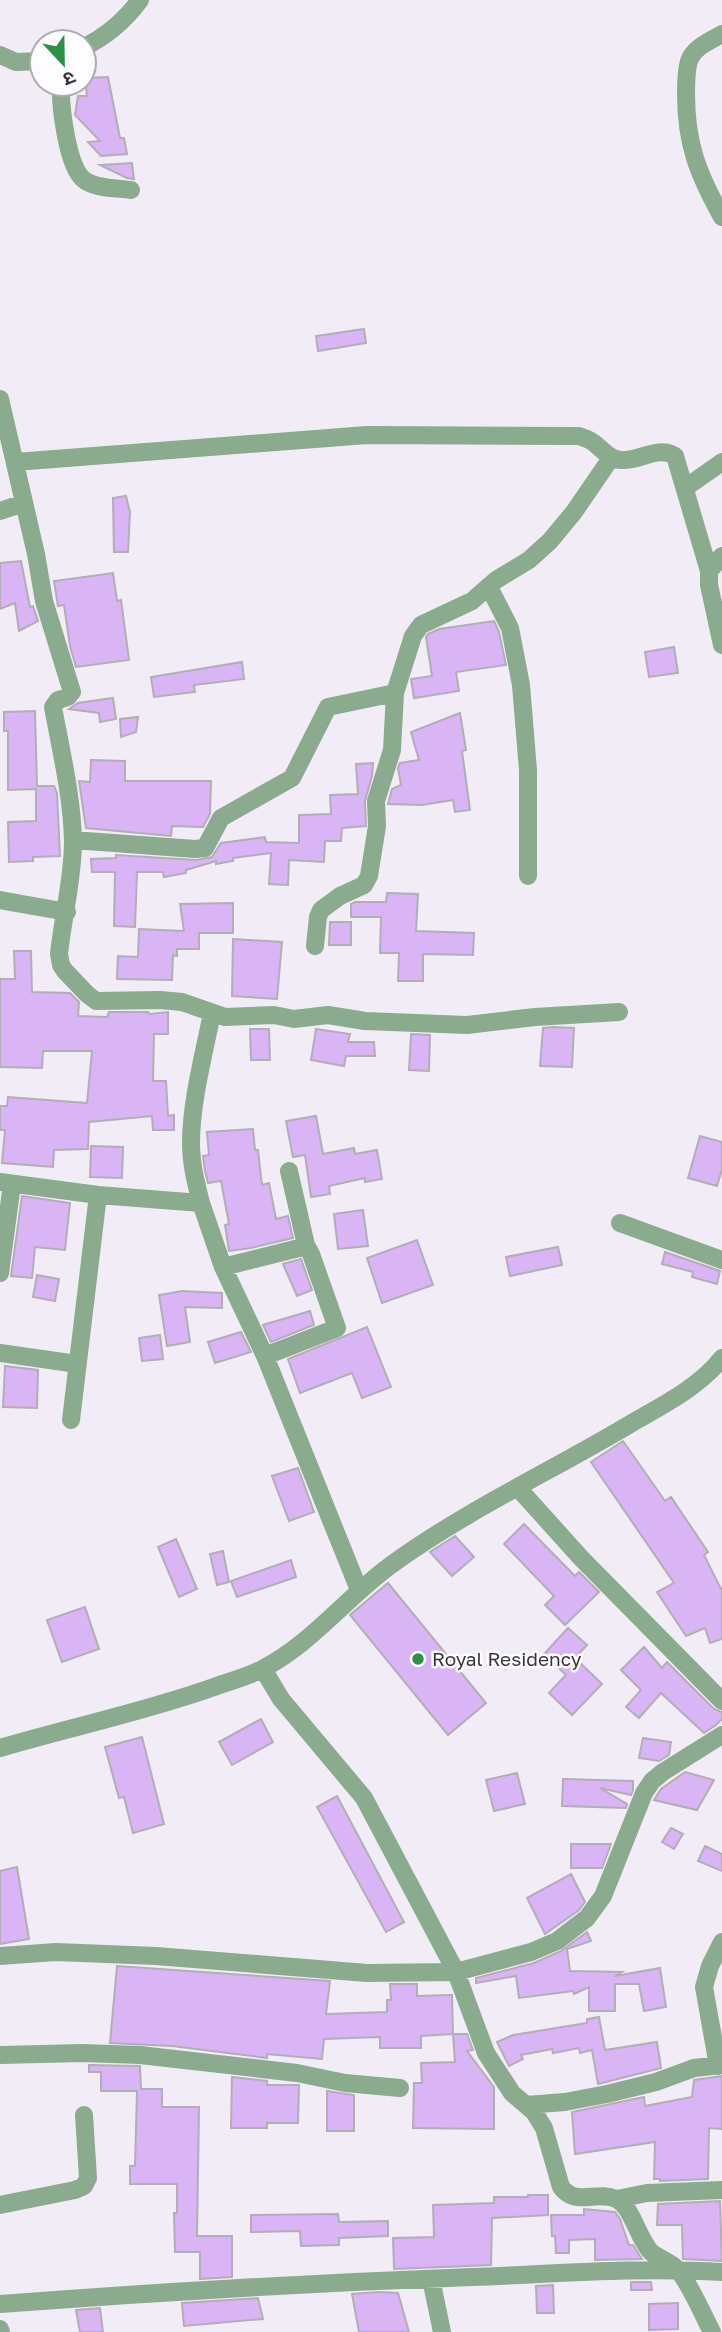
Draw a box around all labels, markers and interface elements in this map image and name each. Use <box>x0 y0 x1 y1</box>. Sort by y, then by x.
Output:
north arrow <box>28 28 98 98</box>
text: उ <box>59 66 79 92</box>
place label: Royal Residency <box>432 1647 582 1670</box>
marker: Royal Residency <box>410 1651 426 1667</box>

